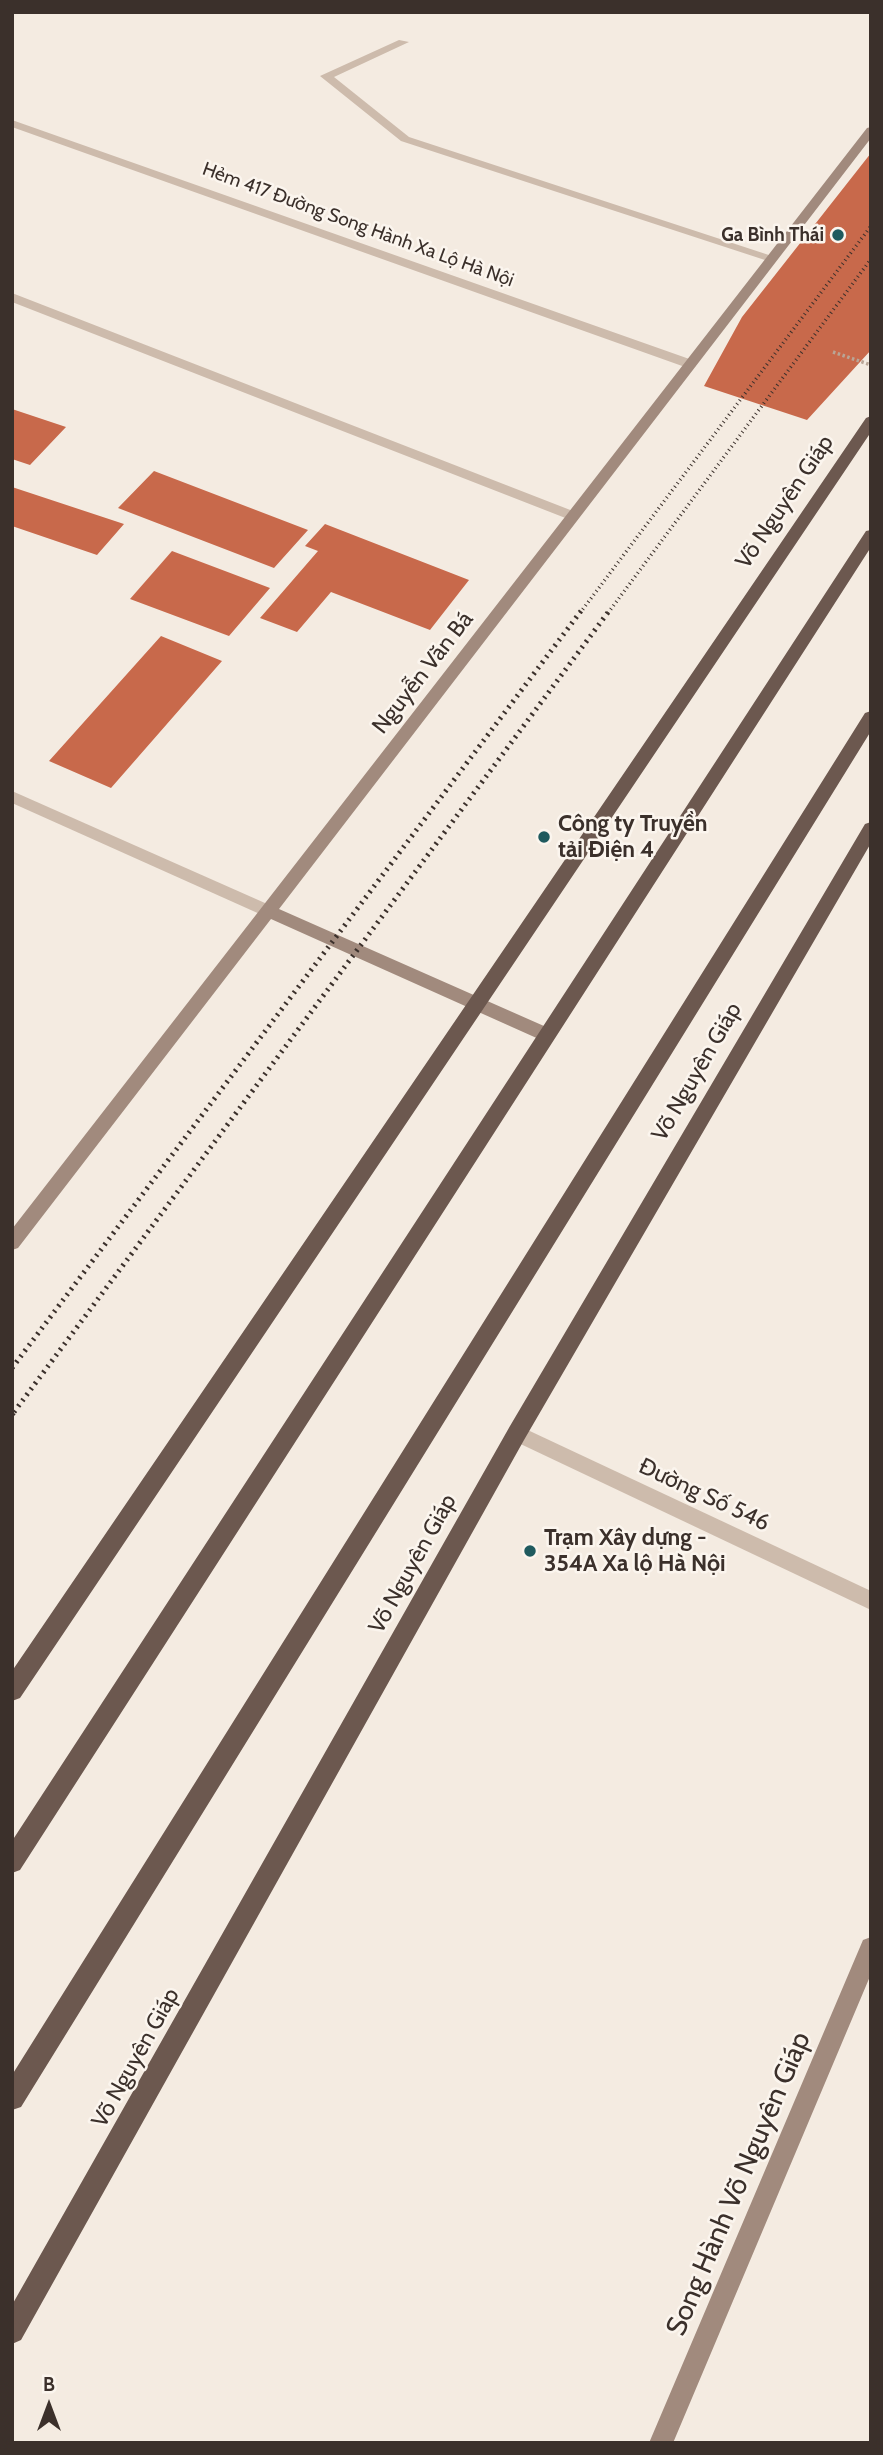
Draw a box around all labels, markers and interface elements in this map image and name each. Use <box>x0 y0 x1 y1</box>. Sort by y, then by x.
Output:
street label: Hẻm 417 Đường Song Hành Xa Lộ Hà Nội <box>199 158 517 292</box>
place label: Ga Bình Thái <box>721 224 824 246</box>
marker: Ga Bình Thái <box>830 227 846 243</box>
street label: Võ Nguyên Giáp <box>730 430 840 574</box>
street label: Nguyễn Văn Bá <box>367 606 479 740</box>
place label: Công ty Truyền tải Điện 4 <box>558 810 707 864</box>
marker: Công ty Truyền tải Điện 4 <box>536 829 552 845</box>
street label: Võ Nguyên Giáp <box>646 998 748 1146</box>
street label: Đường Số 546 <box>634 1453 774 1537</box>
street label: Võ Nguyên Giáp <box>363 1489 463 1639</box>
place label: Trạm Xây dựng - 354A Xa lộ Hà Nội <box>544 1524 726 1578</box>
marker: Trạm Xây dựng - 354A Xa lộ Hà Nội <box>522 1543 538 1559</box>
street label: Võ Nguyên Giáp <box>86 1983 186 2133</box>
street label: Song Hành Võ Nguyên Giáp <box>660 2027 818 2341</box>
north arrow <box>14 2371 84 2441</box>
text: B <box>43 2373 55 2396</box>

